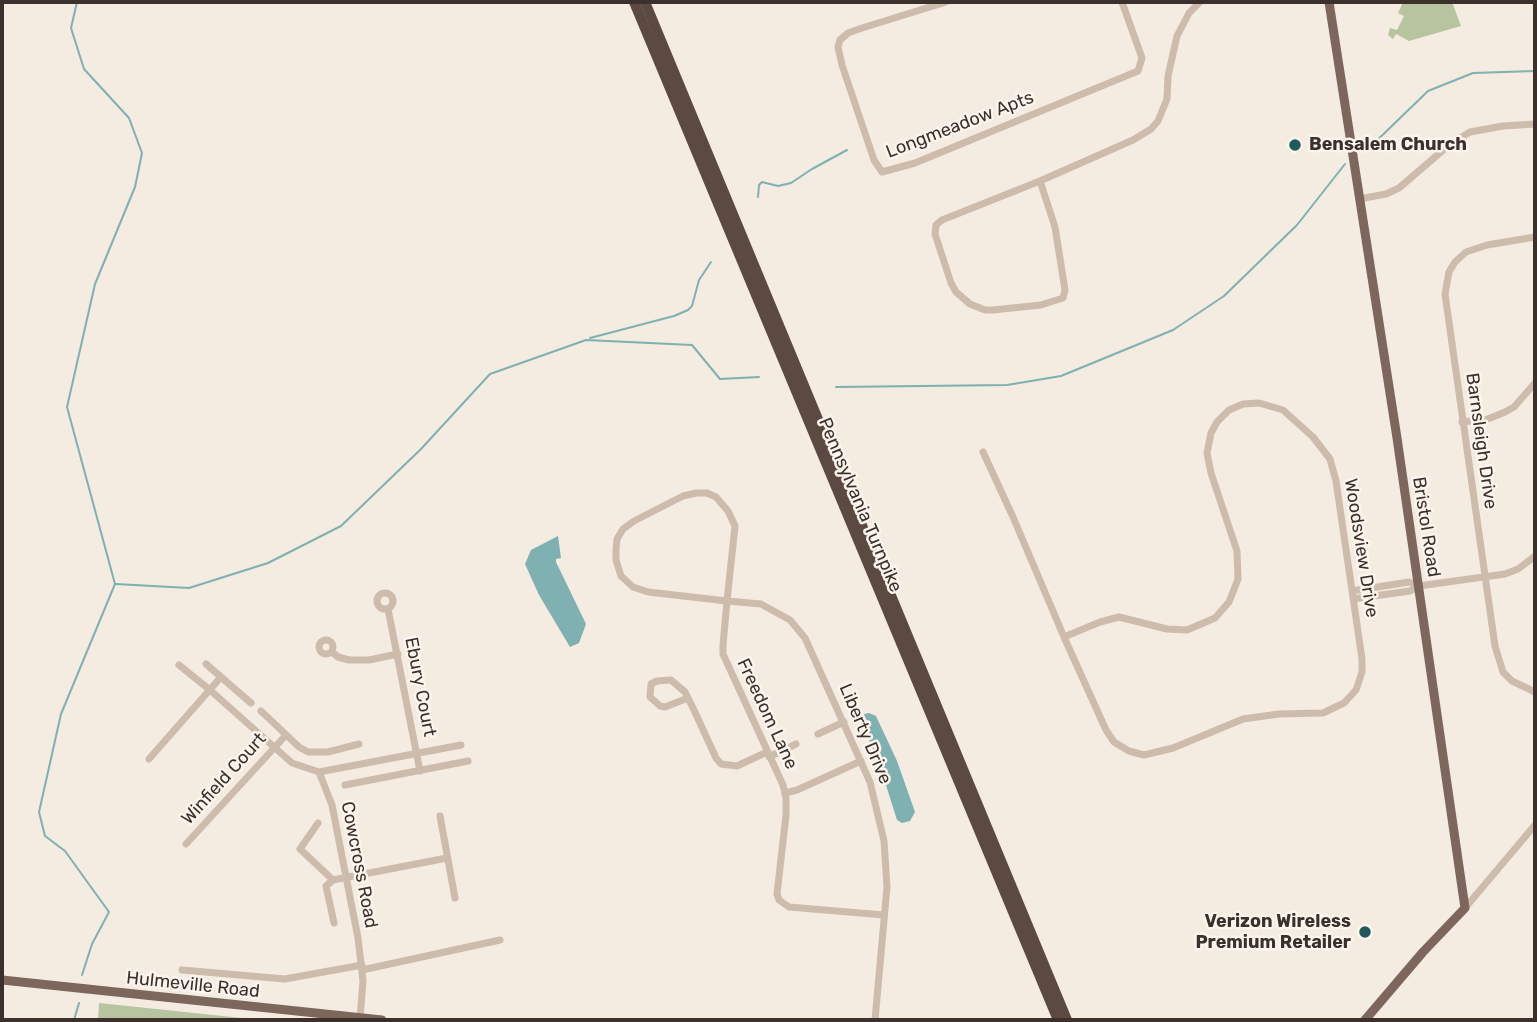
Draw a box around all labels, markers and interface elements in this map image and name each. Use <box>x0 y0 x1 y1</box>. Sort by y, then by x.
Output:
street label: Longmeadow Apts <box>883 87 1037 163</box>
place label: Bensalem Church <box>1309 134 1467 156</box>
marker: Bensalem Church <box>1287 137 1303 153</box>
street label: Barnsleigh Drive <box>1461 372 1501 510</box>
street label: Pennsylvania Turnpike <box>813 415 907 595</box>
street label: Bristol Road <box>1407 475 1445 579</box>
street label: Woodsview Drive <box>1339 477 1383 619</box>
street label: Ebury Court <box>400 636 440 738</box>
street label: Freedom Lane <box>732 655 802 773</box>
street label: Liberty Drive <box>834 681 896 787</box>
street label: Winfield Court <box>177 729 271 829</box>
street label: Cowcross Road <box>336 800 382 930</box>
place label: Verizon Wireless Premium Retailer <box>1195 911 1351 954</box>
marker: Verizon Wireless Premium Retailer <box>1357 924 1373 940</box>
street label: Hulmeville Road <box>125 967 261 1003</box>

